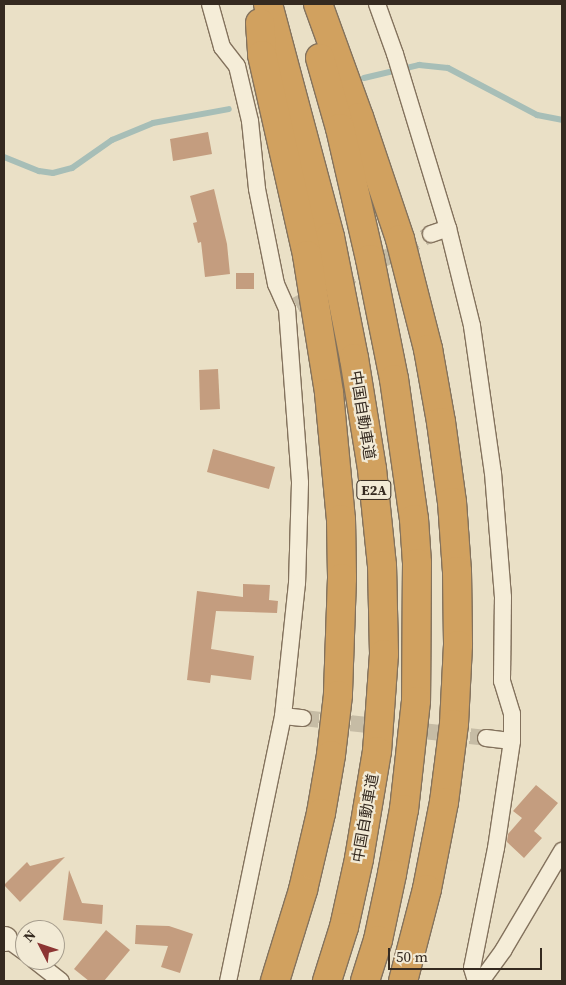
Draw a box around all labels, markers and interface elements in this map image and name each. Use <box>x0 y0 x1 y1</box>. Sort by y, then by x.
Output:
street label: 中国自動車道 <box>347 369 379 461</box>
road number: E2A <box>355 478 393 502</box>
street label: 中国自動車道 <box>348 772 382 864</box>
north arrow <box>15 920 65 970</box>
text: N <box>19 925 40 946</box>
scale bar <box>391 938 545 970</box>
text: 50 m <box>396 946 428 967</box>

